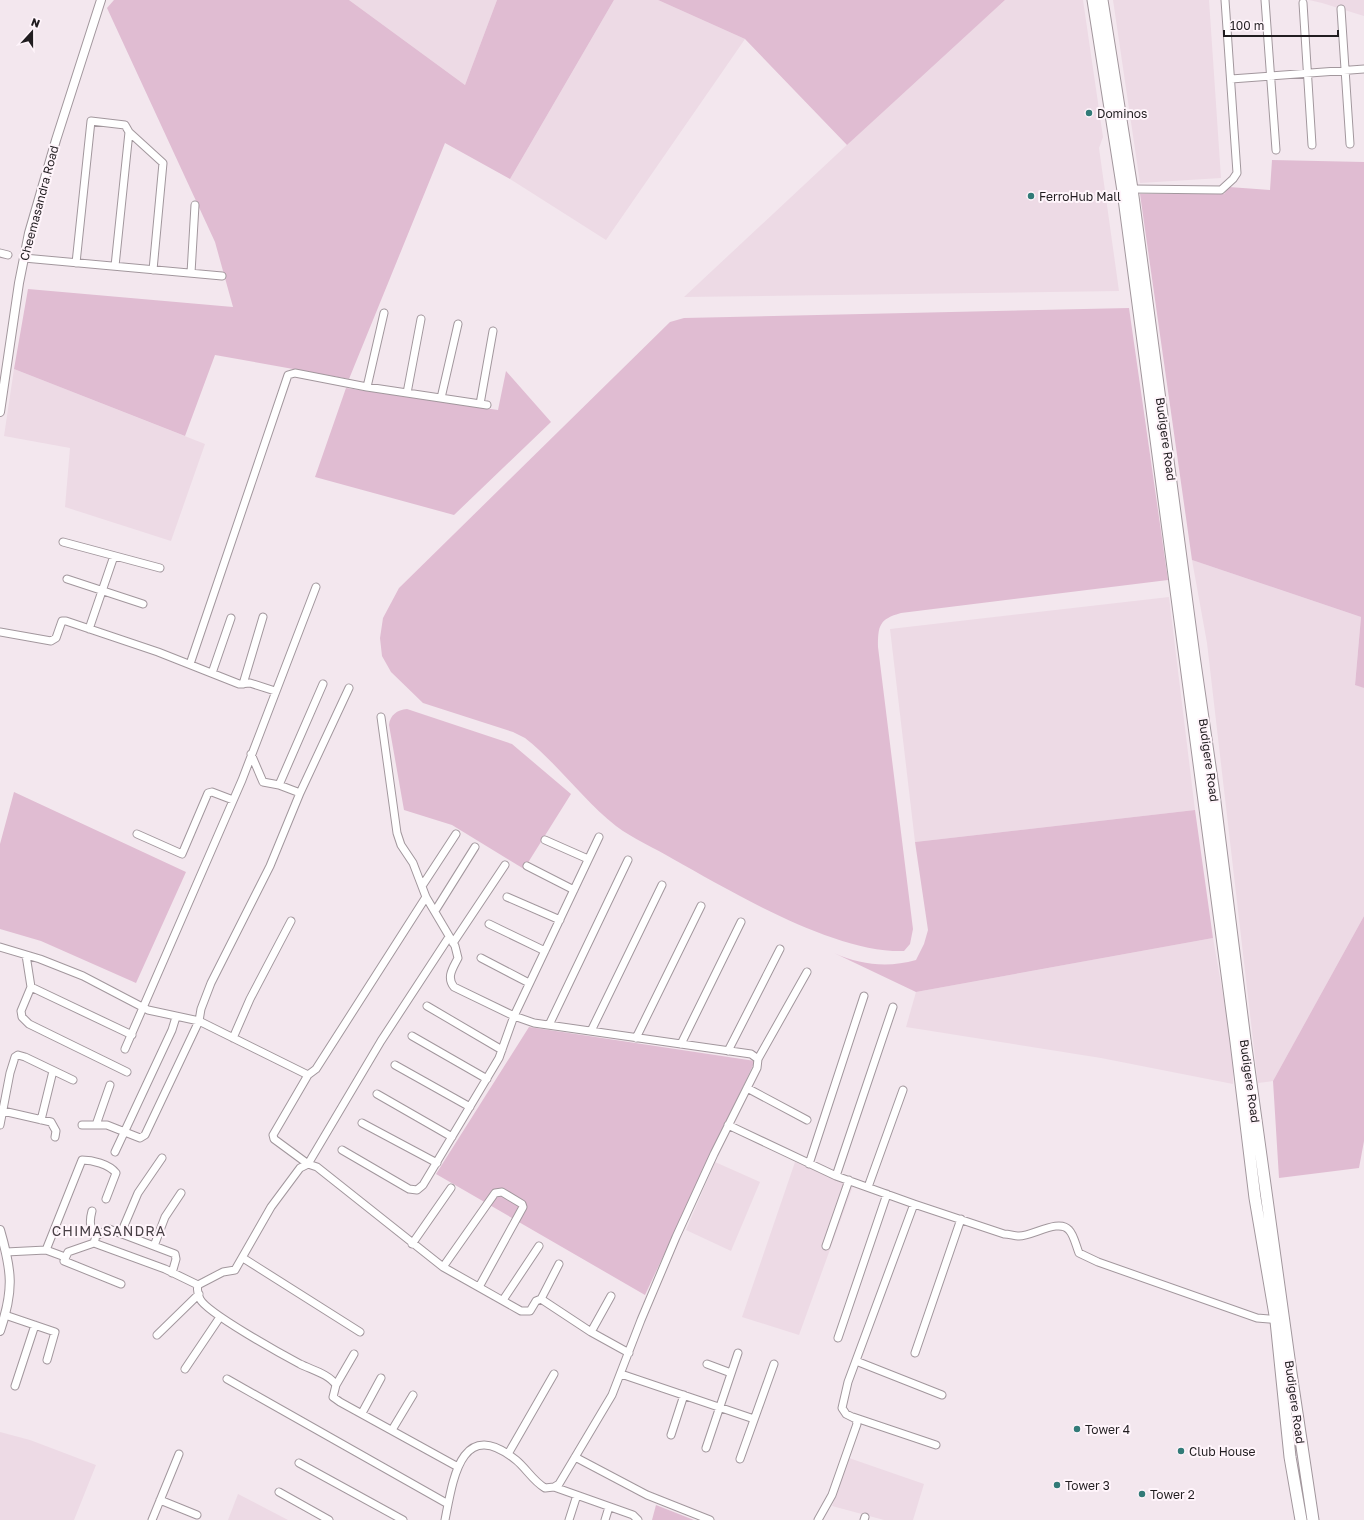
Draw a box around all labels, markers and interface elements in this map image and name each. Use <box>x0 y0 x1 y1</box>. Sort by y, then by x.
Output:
north arrow <box>12 12 52 52</box>
scale bar <box>1224 12 1338 38</box>
text: N <box>30 15 42 30</box>
text: 100 m <box>1230 18 1264 33</box>
place label: Dominos <box>1097 106 1147 121</box>
marker: Dominos <box>1084 108 1094 118</box>
street label: Cheemasandra Road <box>16 144 62 262</box>
place label: FerroHub Mall <box>1039 189 1121 204</box>
marker: FerroHub Mall <box>1026 191 1036 201</box>
street label: Budigere Road <box>1153 396 1179 482</box>
street label: Budigere Road <box>1196 717 1222 803</box>
street label: Budigere Road <box>1237 1038 1263 1124</box>
district label: CHIMASANDRA <box>52 1222 166 1239</box>
street label: Budigere Road <box>1282 1359 1308 1445</box>
place label: Tower 4 <box>1085 1422 1130 1437</box>
marker: Tower 4 <box>1072 1424 1082 1434</box>
place label: Club House <box>1189 1444 1256 1459</box>
marker: Club House <box>1176 1446 1186 1456</box>
place label: Tower 3 <box>1065 1478 1110 1493</box>
marker: Tower 3 <box>1052 1480 1062 1490</box>
place label: Tower 2 <box>1150 1487 1195 1502</box>
marker: Tower 2 <box>1137 1489 1147 1499</box>

